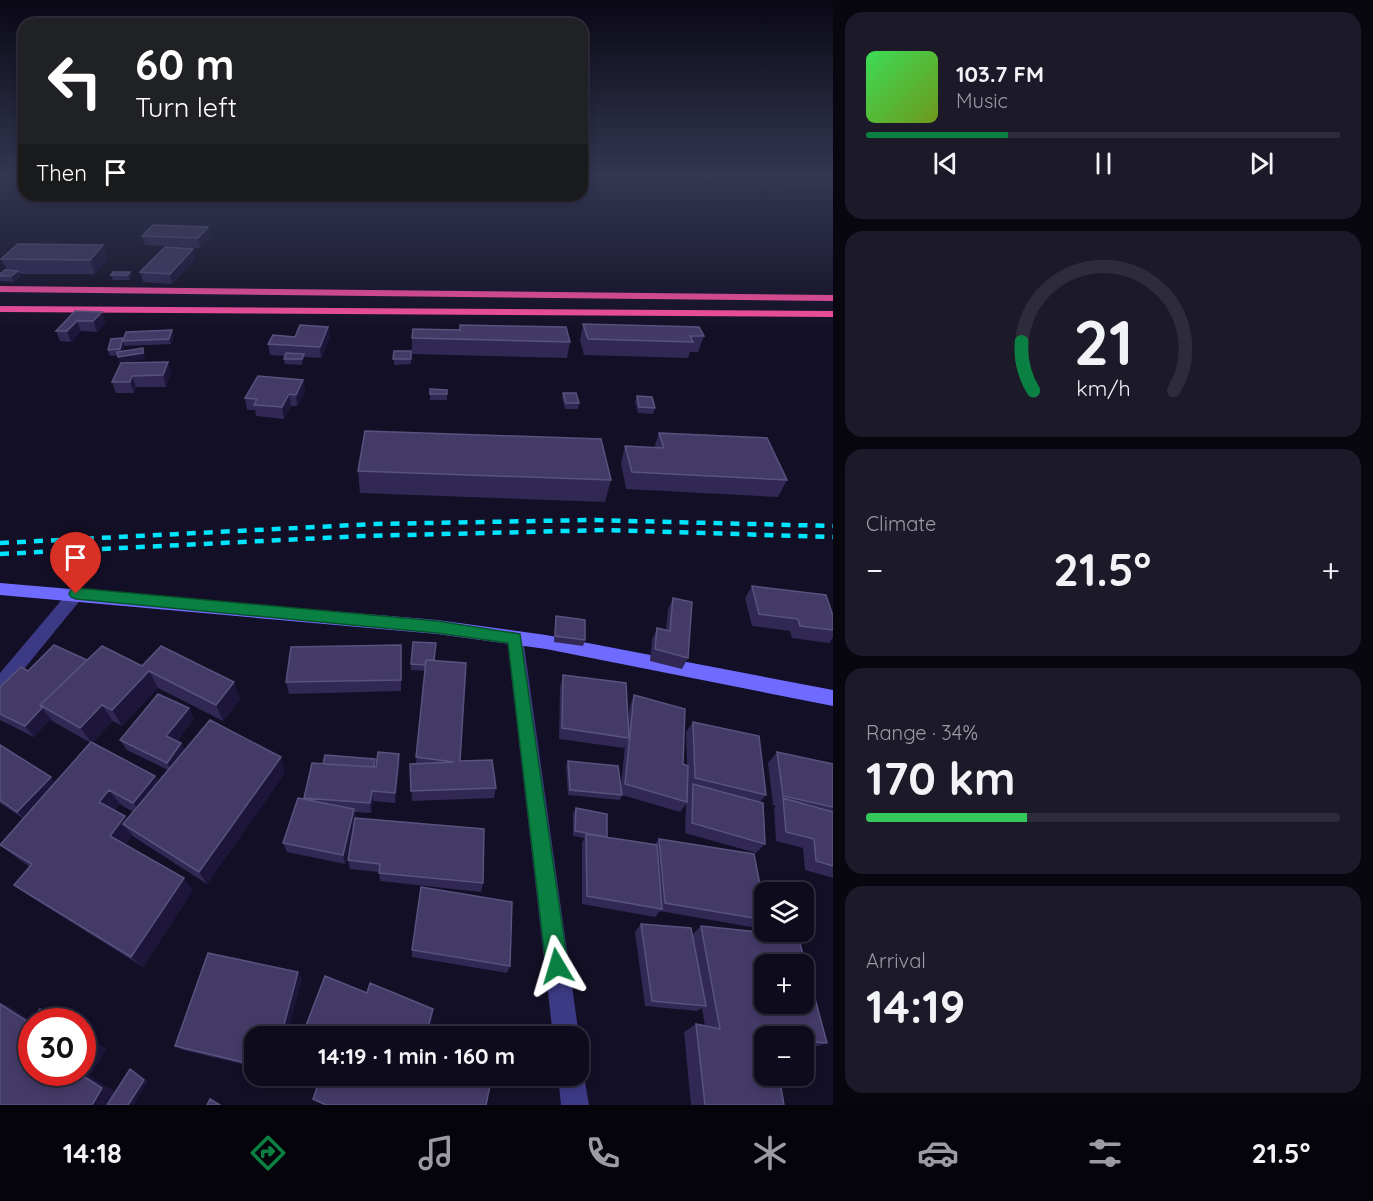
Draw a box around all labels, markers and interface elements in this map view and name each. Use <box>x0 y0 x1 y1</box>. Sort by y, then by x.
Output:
text: 60 m <box>135 38 235 91</box>
icon: left <box>36 42 114 120</box>
text: 103.7 FM <box>956 60 1044 88</box>
text: Music <box>956 88 1008 113</box>
text: Turn left <box>135 90 237 124</box>
icon: previous <box>929 147 962 180</box>
icon: pause <box>1087 147 1120 180</box>
icon: next <box>1245 147 1278 180</box>
icon: arrive <box>99 156 132 189</box>
text: Then <box>36 159 87 187</box>
text: 21 <box>1073 303 1133 381</box>
text: km/h <box>1076 375 1130 401</box>
text: Climate <box>866 511 936 536</box>
pin <box>50 532 101 594</box>
icon: arrive <box>59 541 92 574</box>
text: 21.5° <box>1053 541 1151 597</box>
text: − <box>866 549 883 590</box>
text: + <box>1321 549 1340 590</box>
text: Range · 34% <box>866 720 978 745</box>
text: 170 km <box>866 750 1016 806</box>
map controls <box>754 882 814 1086</box>
button: layers <box>754 882 814 942</box>
position arrow <box>525 934 589 998</box>
text: Arrival <box>866 948 926 973</box>
button: + <box>754 954 814 1014</box>
text: 14:19 <box>866 978 965 1034</box>
speed limit sign: 30 <box>18 1008 96 1086</box>
button: − <box>754 1026 814 1086</box>
text: 14:19 · 1 min · 160 m <box>318 1042 515 1070</box>
icon: directions <box>247 1132 289 1174</box>
icon: music <box>415 1132 457 1174</box>
icon: phone <box>582 1132 624 1174</box>
icon: climate <box>749 1132 791 1174</box>
icon: car <box>917 1132 959 1174</box>
icon: filters <box>1084 1132 1126 1174</box>
text: 14:18 <box>63 1136 122 1170</box>
text: 21.5° <box>1251 1136 1310 1170</box>

